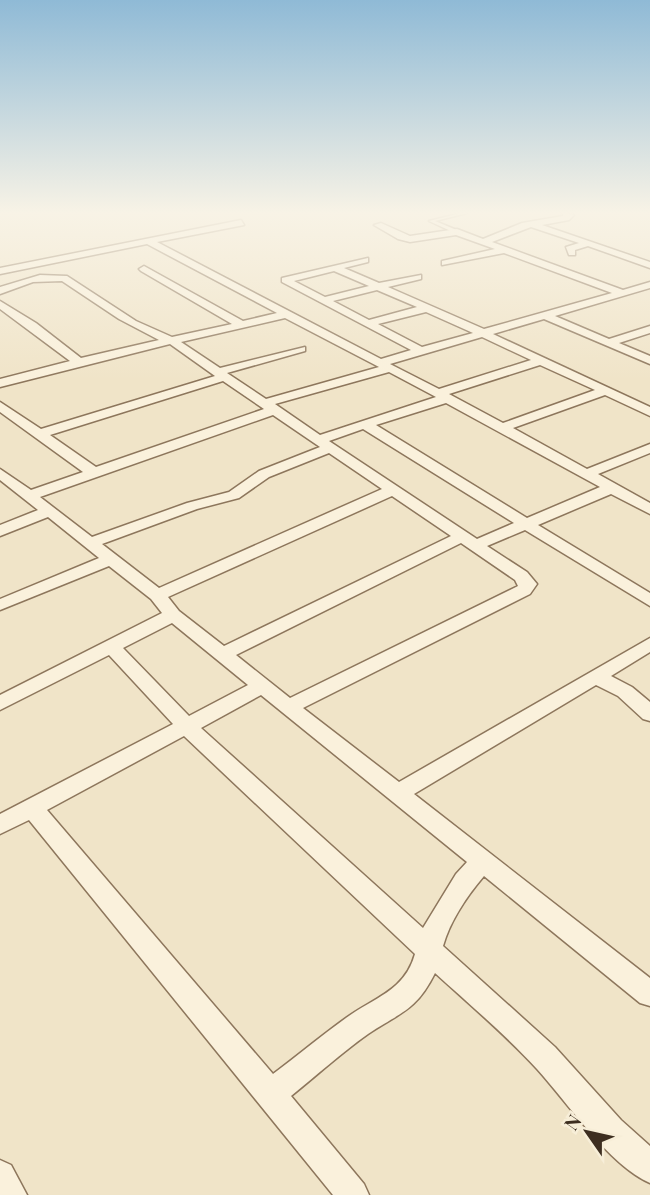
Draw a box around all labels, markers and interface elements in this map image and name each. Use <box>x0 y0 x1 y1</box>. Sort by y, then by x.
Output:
north arrow <box>552 1097 622 1167</box>
text: N <box>557 1109 587 1135</box>

